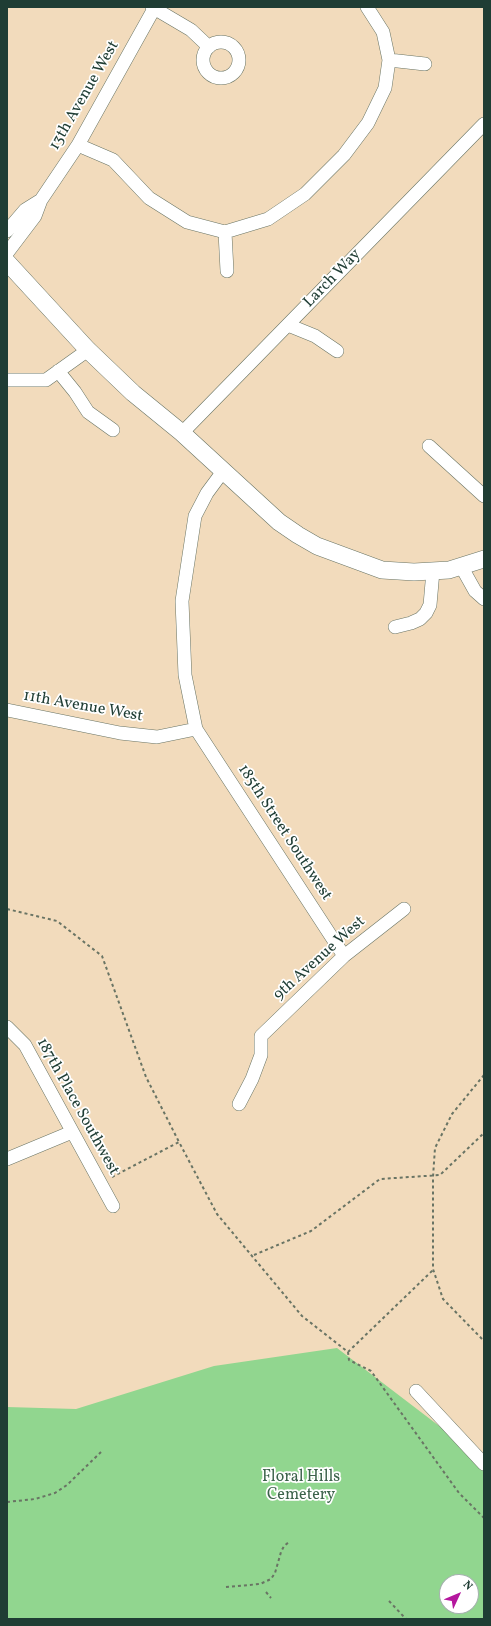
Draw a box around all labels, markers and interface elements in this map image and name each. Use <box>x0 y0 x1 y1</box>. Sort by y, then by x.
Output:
street label: 13th Avenue West <box>46 38 124 154</box>
street label: Larch Way <box>300 246 366 312</box>
street label: 11th Avenue West <box>22 687 144 727</box>
street label: 185th Street Southwest <box>233 761 335 905</box>
street label: 9th Avenue West <box>270 913 370 1005</box>
street label: 187th Place Southwest <box>31 1035 123 1179</box>
park label: Floral Hills Cemetery <box>262 1468 340 1506</box>
north arrow <box>439 1574 479 1614</box>
text: N <box>459 1578 475 1594</box>

